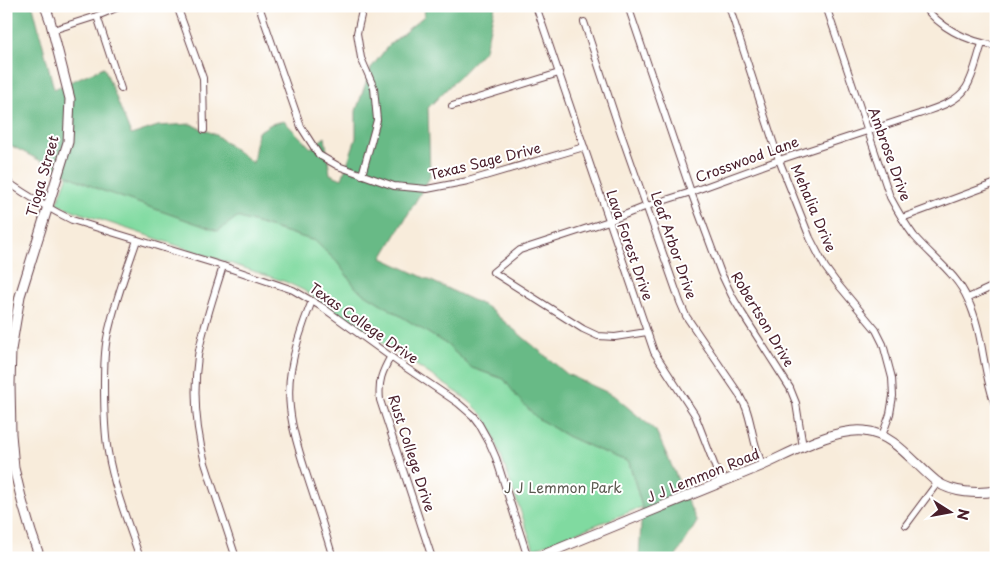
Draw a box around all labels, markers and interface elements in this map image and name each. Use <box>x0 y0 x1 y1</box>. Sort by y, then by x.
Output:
street label: Ambrose Drive <box>863 104 917 204</box>
street label: Crosswood Lane <box>692 130 802 187</box>
street label: Tioga Street <box>20 133 64 219</box>
street label: Texas Sage Drive <box>427 137 543 185</box>
street label: Mehalia Drive <box>786 161 842 256</box>
street label: Lava Forest Drive <box>601 187 659 303</box>
street label: Leaf Arbor Drive <box>646 188 702 302</box>
street label: Robertson Drive <box>726 267 800 371</box>
street label: Texas College Drive <box>305 277 423 369</box>
street label: Rust College Drive <box>383 392 441 514</box>
street label: J J Lemmon Road <box>643 443 763 507</box>
park label: J J Lemmon Park <box>504 477 622 498</box>
north arrow <box>924 486 974 536</box>
text: N <box>952 507 975 522</box>

